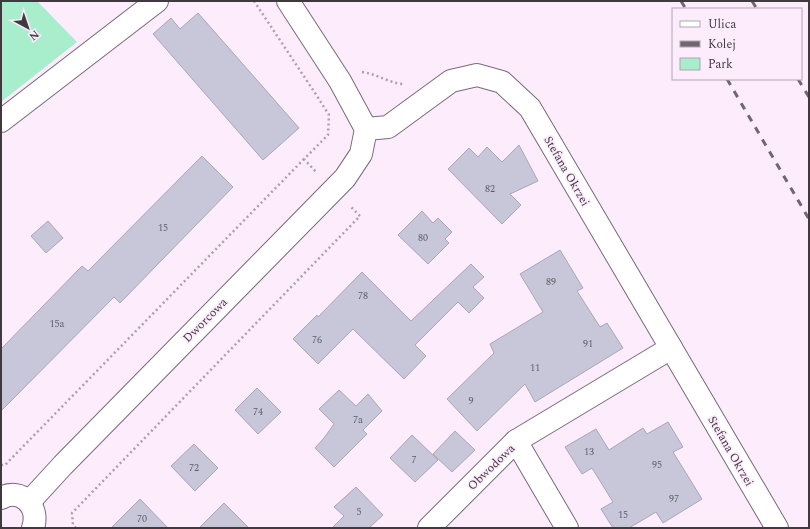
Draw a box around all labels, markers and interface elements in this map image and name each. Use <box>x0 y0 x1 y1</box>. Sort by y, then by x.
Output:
north arrow <box>8 8 48 48</box>
legend <box>672 8 802 80</box>
text: Ulica <box>708 15 737 34</box>
text: N <box>25 26 43 45</box>
text: Kolej <box>708 35 736 54</box>
text: Park <box>708 55 733 74</box>
street label: Stefana Okrzei <box>539 132 595 210</box>
house number: 82 <box>485 181 495 197</box>
house number: 15 <box>158 220 168 236</box>
house number: 80 <box>418 230 428 246</box>
house number: 89 <box>546 274 556 290</box>
house number: 78 <box>358 288 368 304</box>
street label: Dworcowa <box>179 293 232 347</box>
house number: 15a <box>50 316 65 332</box>
house number: 76 <box>312 332 322 348</box>
house number: 91 <box>583 336 593 352</box>
house number: 11 <box>530 360 540 376</box>
house number: 9 <box>469 393 474 409</box>
house number: 74 <box>253 404 263 420</box>
house number: 7a <box>353 412 363 428</box>
street label: Stefana Okrzei <box>703 412 759 490</box>
street label: Obwodowa <box>463 440 520 495</box>
house number: 13 <box>584 444 594 460</box>
house number: 7 <box>412 452 417 468</box>
house number: 95 <box>652 457 662 473</box>
house number: 72 <box>189 460 199 476</box>
house number: 97 <box>669 491 679 507</box>
house number: 5 <box>357 504 362 520</box>
house number: 15 <box>618 507 628 523</box>
house number: 70 <box>137 511 147 527</box>

